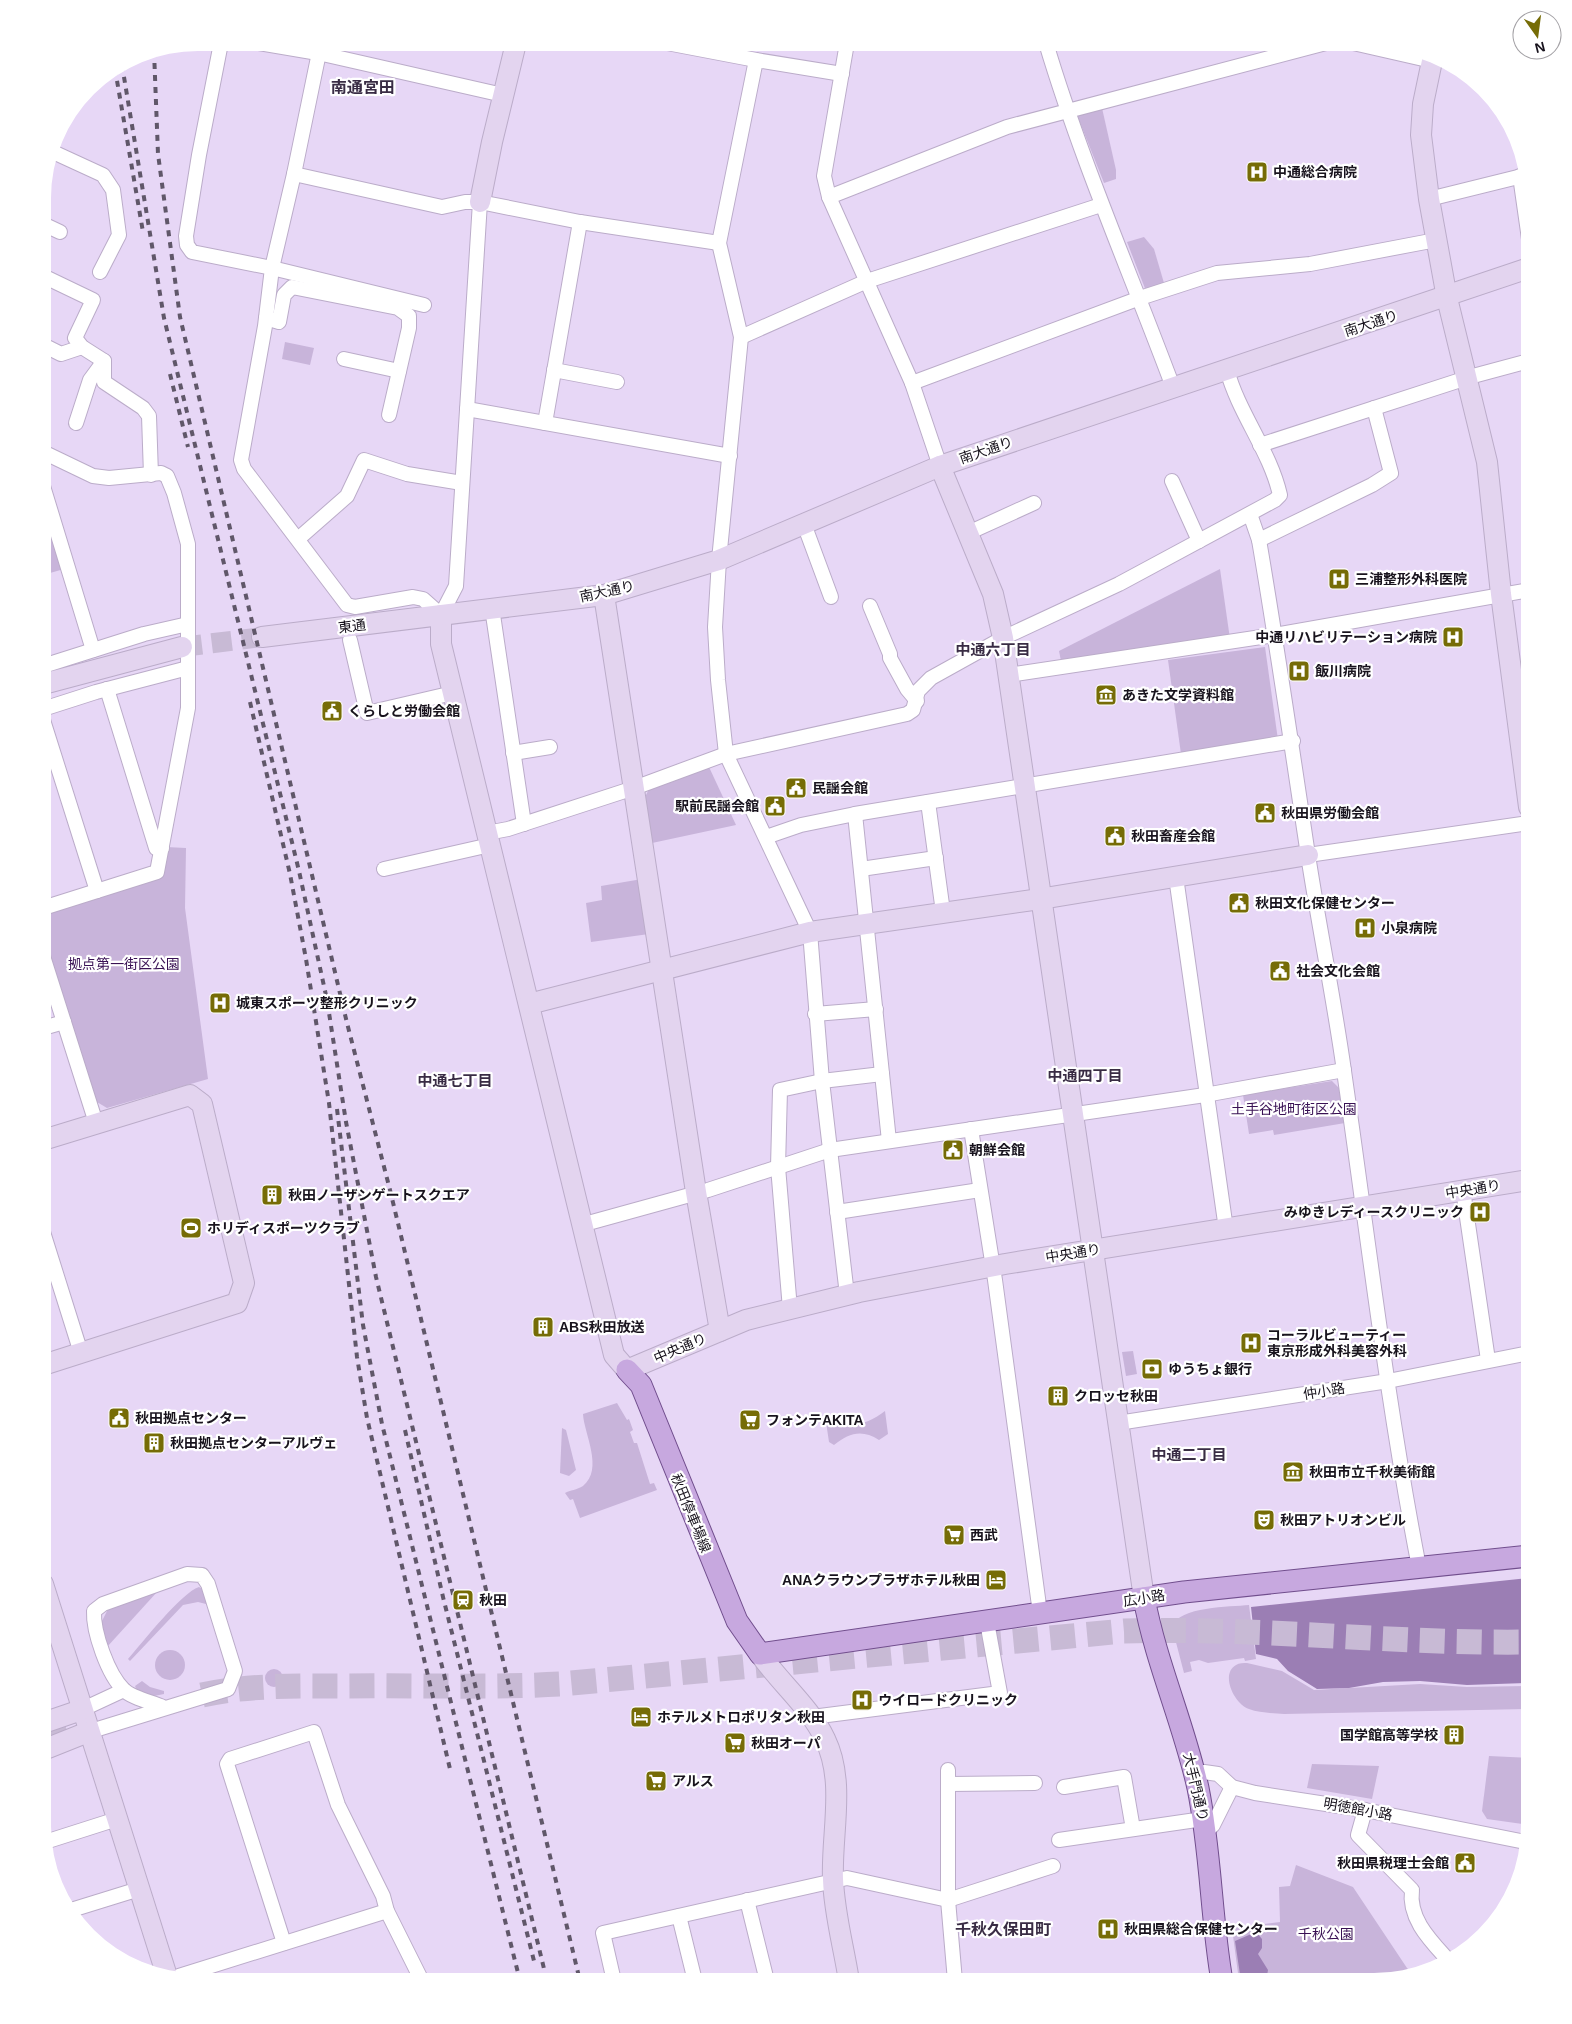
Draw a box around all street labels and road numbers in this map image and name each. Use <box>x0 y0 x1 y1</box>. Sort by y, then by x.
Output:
street label: 南大通り <box>1342 307 1400 339</box>
street label: 南大通り <box>957 433 1015 467</box>
street label: 南大通り <box>578 577 636 605</box>
street label: 東通 <box>337 616 367 636</box>
street label: 中央通り <box>1444 1177 1502 1201</box>
street label: 中央通り <box>1044 1241 1102 1265</box>
street label: 中央通り <box>651 1330 709 1366</box>
street label: 仲小路 <box>1302 1380 1346 1402</box>
street label: 秋田停車場線 <box>668 1471 714 1555</box>
street label: 広小路 <box>1122 1587 1166 1609</box>
street label: 大手門通り <box>1180 1751 1212 1823</box>
street label: 明徳館小路 <box>1322 1795 1394 1823</box>

